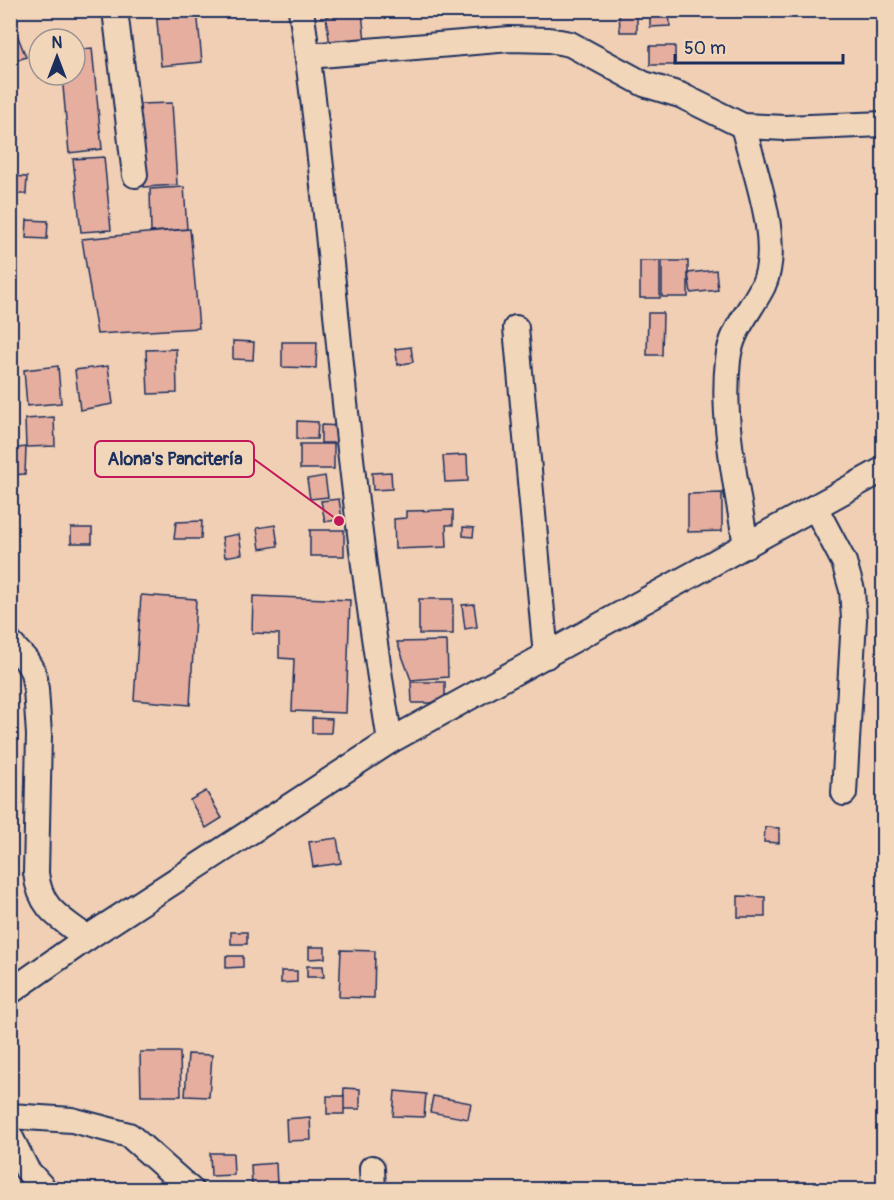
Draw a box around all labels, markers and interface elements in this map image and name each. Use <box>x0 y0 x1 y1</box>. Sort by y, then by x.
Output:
north arrow <box>27 27 87 87</box>
scale bar <box>675 27 843 65</box>
text: N <box>52 33 63 53</box>
text: 50 m <box>684 37 726 60</box>
callout: Alona's Pancitería <box>95 441 254 477</box>
text: Alona's Pancitería <box>107 448 243 471</box>

